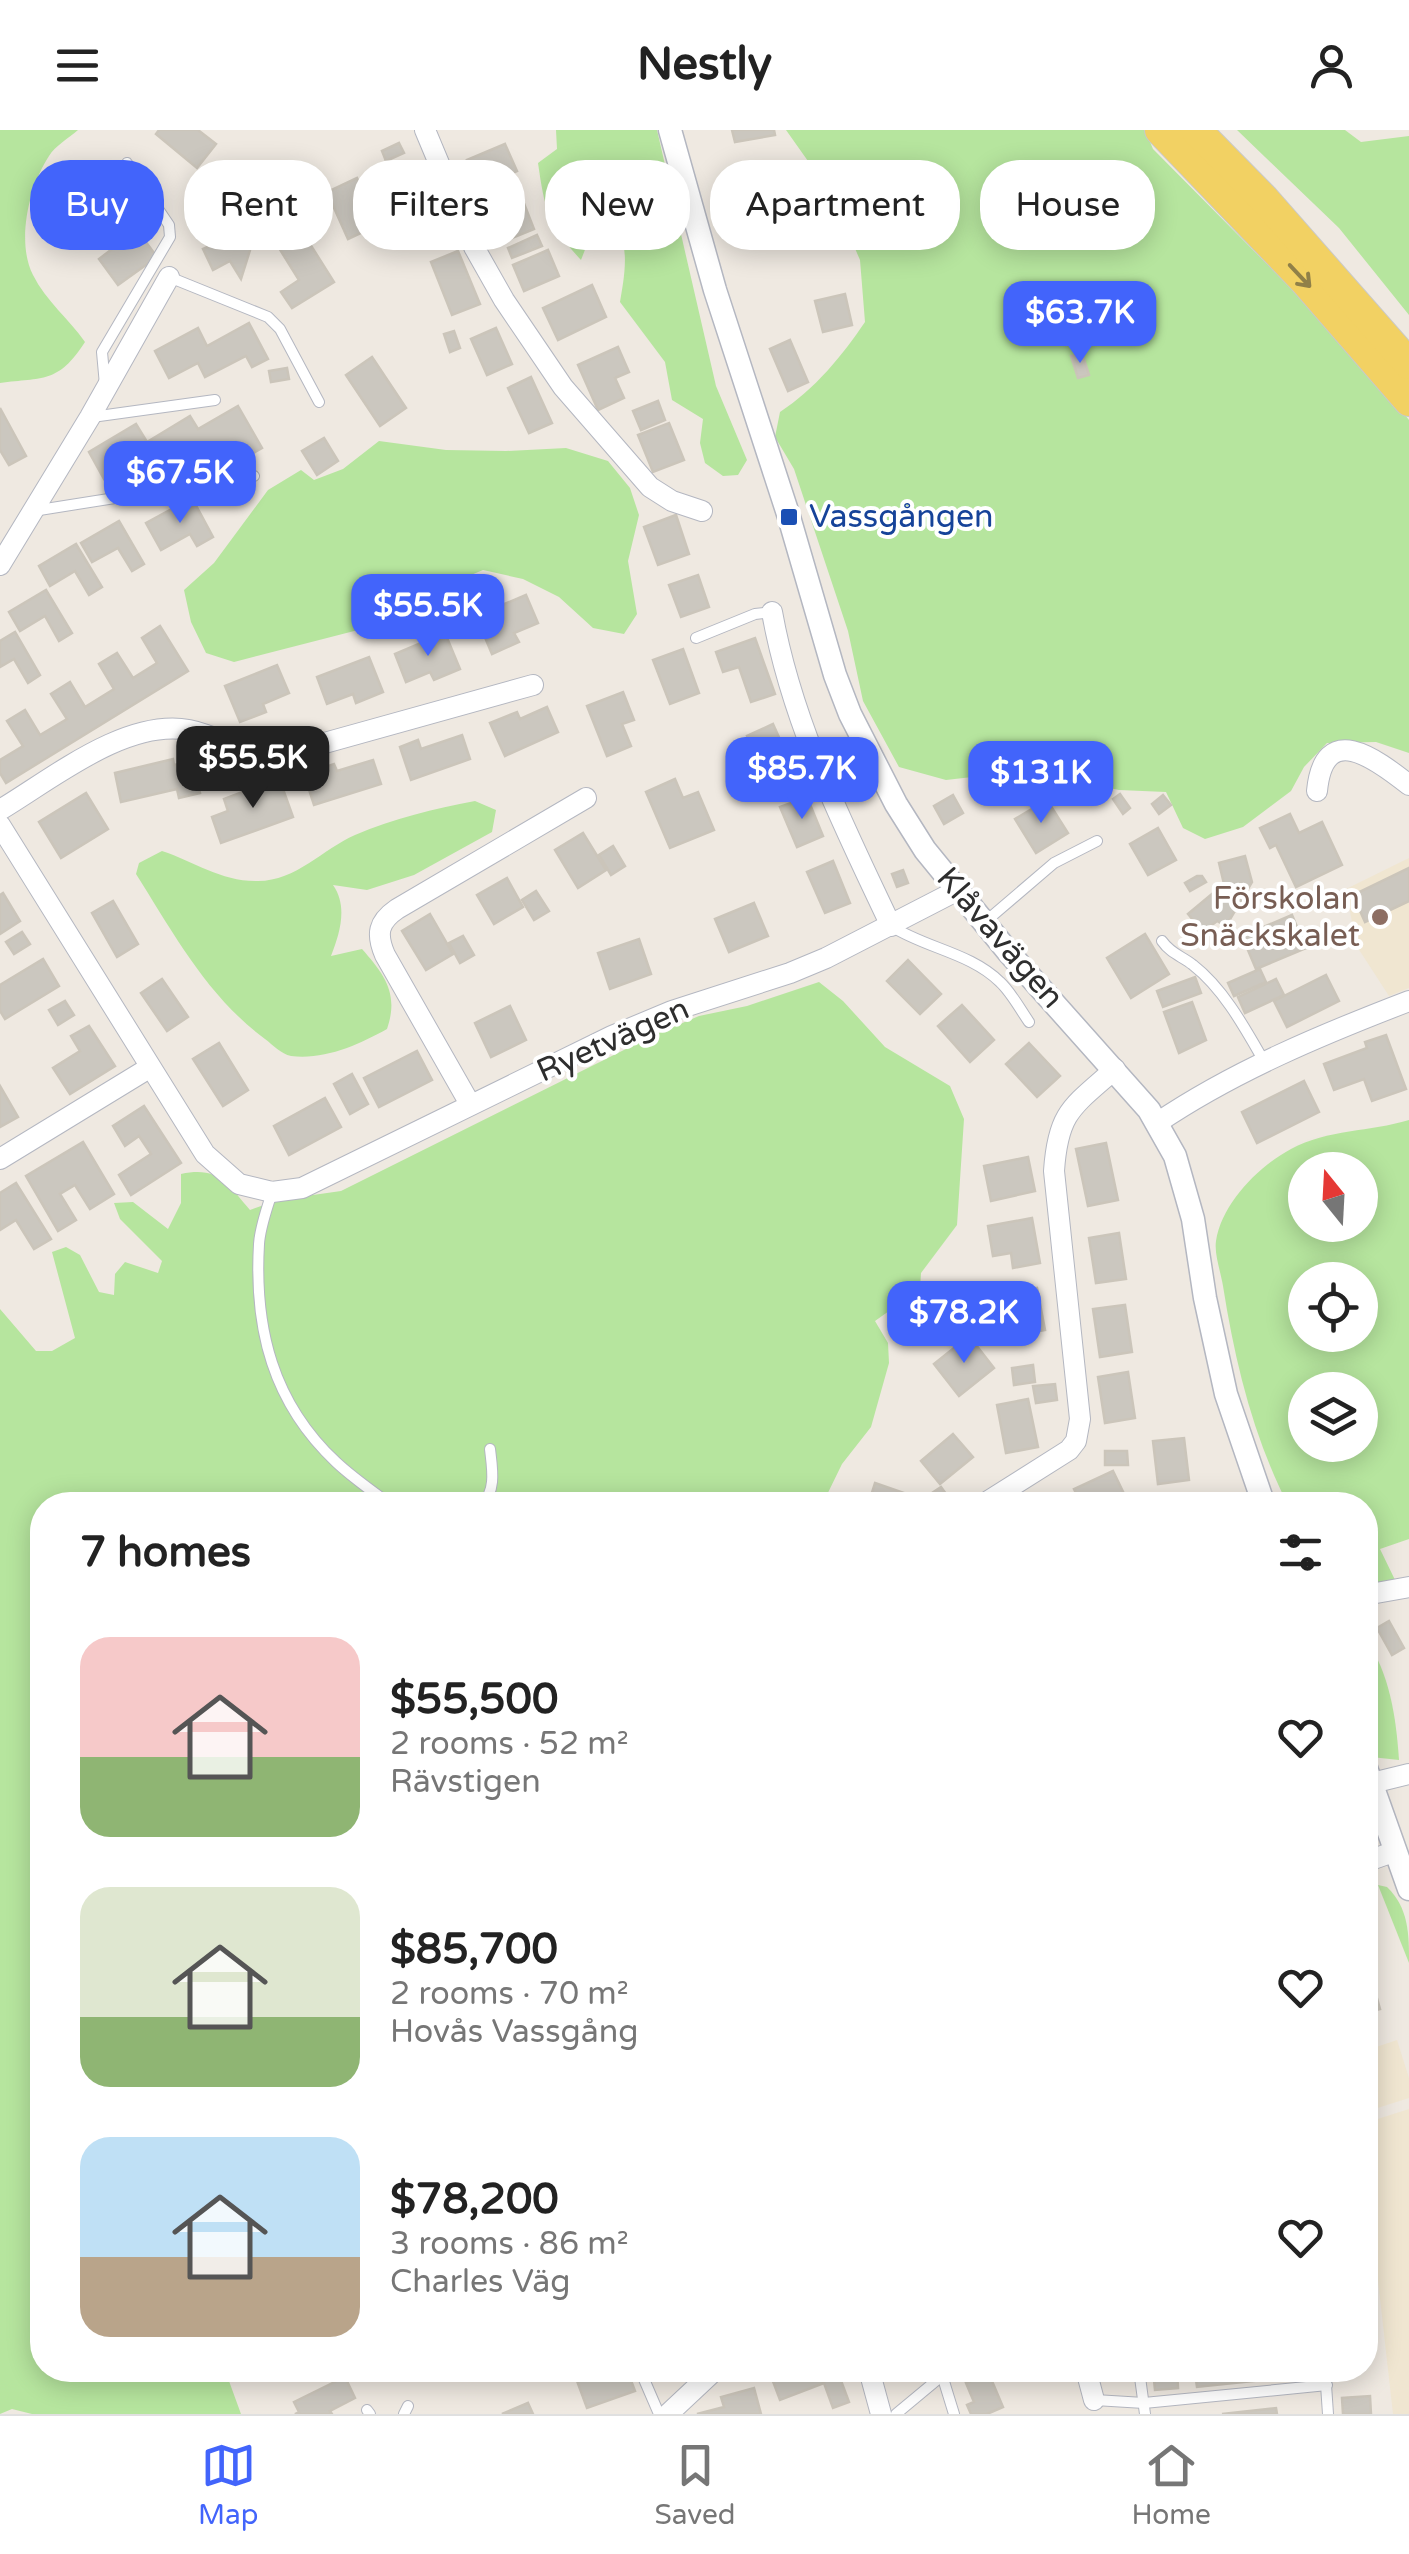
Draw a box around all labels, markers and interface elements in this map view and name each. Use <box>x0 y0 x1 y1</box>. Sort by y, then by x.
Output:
icon: menu <box>50 38 105 93</box>
text: Nestly <box>637 38 772 92</box>
icon: person <box>1304 38 1359 93</box>
chip: Buy <box>30 160 164 250</box>
chip: Rent <box>184 160 333 250</box>
chip: Filters <box>353 160 525 250</box>
chip: New <box>545 160 690 250</box>
chip: Apartment <box>710 160 960 250</box>
chip: House <box>980 160 1155 250</box>
one-way arrow <box>1288 263 1311 288</box>
pin: $63.7K <box>999 281 1161 366</box>
text: $63.7K <box>1025 294 1135 332</box>
pin: $67.5K <box>99 441 261 526</box>
text: $67.5K <box>126 454 234 492</box>
place label: Vassgången <box>809 498 994 536</box>
marker: Vassgången <box>778 506 800 528</box>
pin: $55.5K <box>347 574 509 659</box>
text: $55.5K <box>373 587 483 625</box>
pin: $55.5K <box>172 726 334 811</box>
pin: $85.7K <box>721 737 883 822</box>
text: $55.5K <box>198 739 308 777</box>
pin: $131K <box>971 741 1111 826</box>
text: $85.7K <box>747 750 857 788</box>
text: $131K <box>990 754 1092 792</box>
street label: Klåvavägen <box>929 860 1071 1016</box>
place label: Förskolan Snäckskalet <box>1180 880 1360 955</box>
marker: Förskolan Snäckskalet <box>1369 906 1391 928</box>
street label: Ryetvägen <box>531 990 695 1090</box>
north arrow <box>1288 1152 1378 1242</box>
map controls <box>1288 1152 1378 1462</box>
button: locate <box>1288 1262 1378 1352</box>
pin: $78.2K <box>883 1281 1045 1366</box>
text: $78.2K <box>909 1294 1019 1332</box>
button: layers <box>1288 1372 1378 1462</box>
icon: filters <box>1273 1525 1328 1580</box>
text: 7 homes <box>80 1527 251 1578</box>
text: $55,500 <box>390 1674 558 1725</box>
icon: home <box>160 1677 280 1797</box>
icon: heart <box>1273 1710 1328 1765</box>
text: 2 rooms · 52 m² <box>390 1725 629 1763</box>
text: Rävstigen <box>390 1763 541 1801</box>
text: $85,700 <box>390 1924 558 1975</box>
icon: home <box>160 1927 280 2047</box>
icon: heart <box>1273 1960 1328 2015</box>
text: 2 rooms · 70 m² <box>390 1975 629 2013</box>
text: Hovås Vassgång <box>390 2013 638 2051</box>
text: $78,200 <box>390 2174 559 2225</box>
icon: home <box>160 2177 280 2297</box>
icon: heart <box>1273 2210 1328 2265</box>
text: 3 rooms · 86 m² <box>390 2225 629 2263</box>
text: Charles Väg <box>390 2263 570 2301</box>
tab: Map <box>198 2438 259 2532</box>
tab: Saved <box>655 2438 736 2532</box>
tab: Home <box>1132 2438 1211 2532</box>

